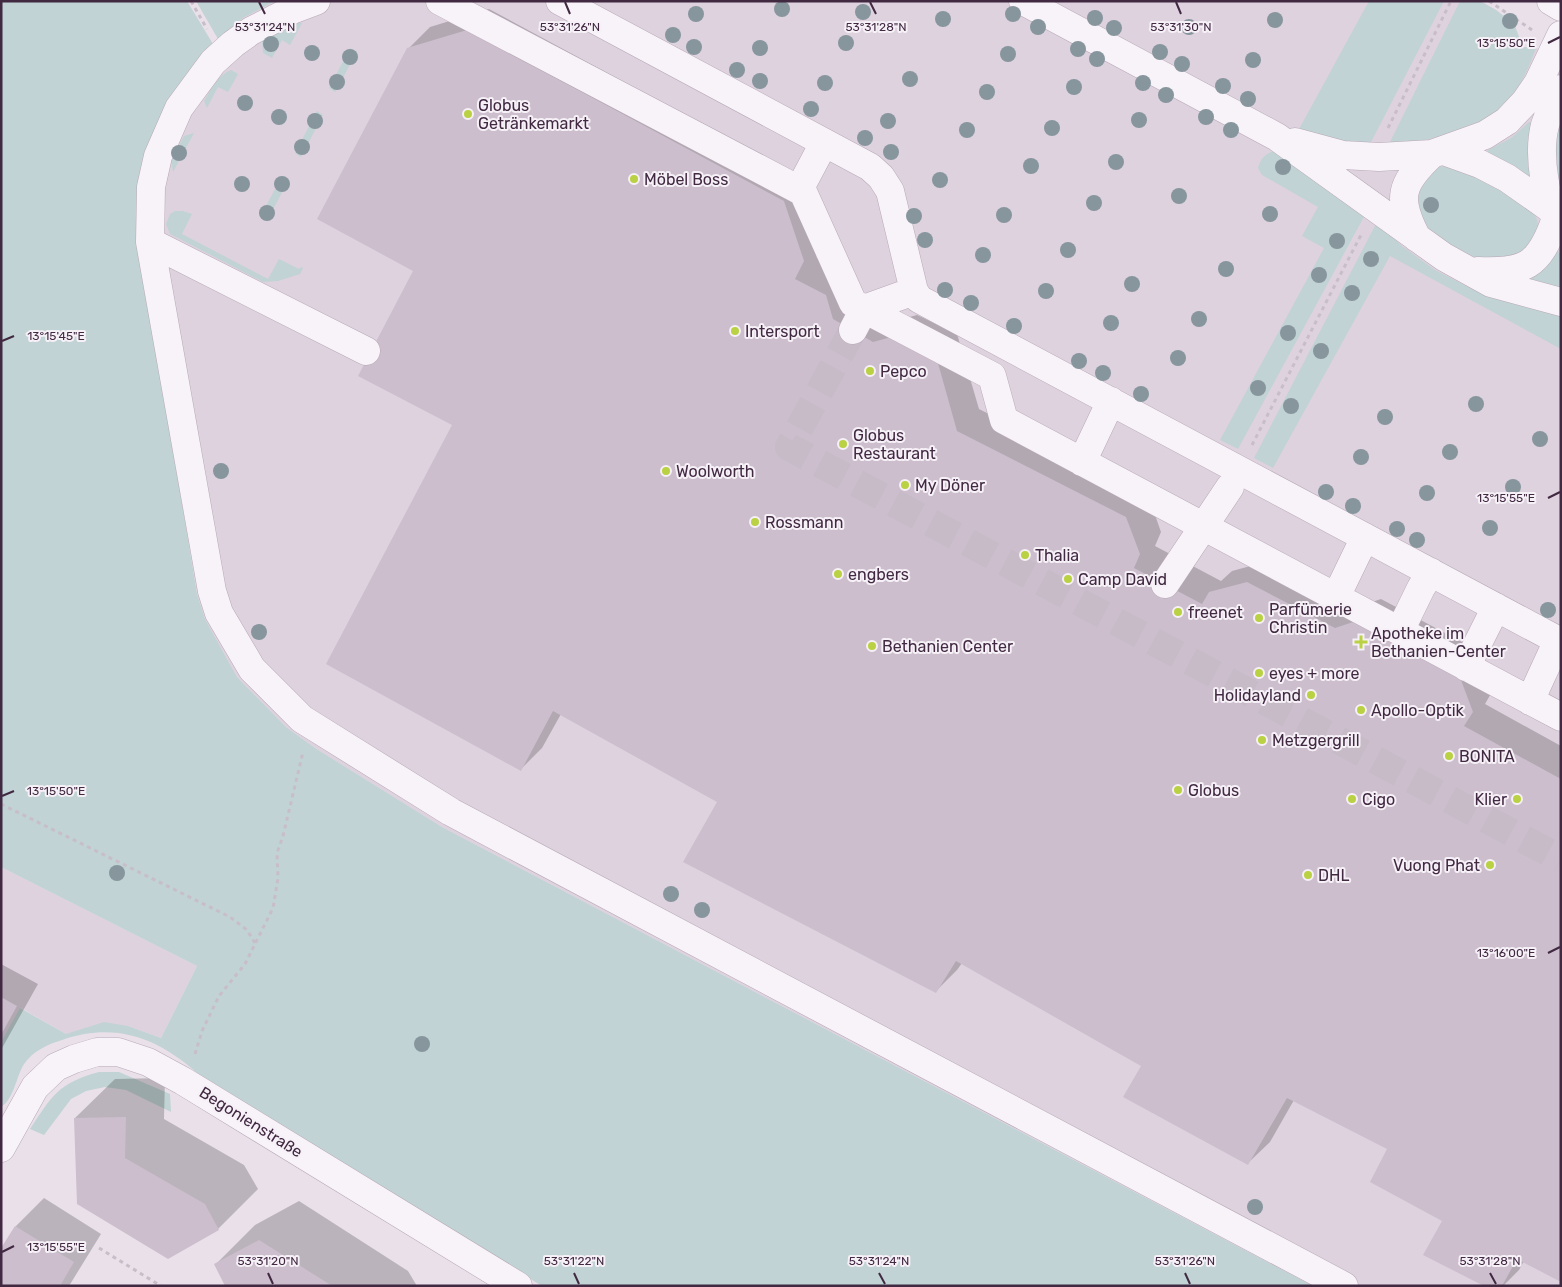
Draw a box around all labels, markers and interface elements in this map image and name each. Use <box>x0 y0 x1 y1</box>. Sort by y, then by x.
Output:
text: 53°31'24"N <box>235 20 295 34</box>
text: 53°31'26"N <box>540 20 600 34</box>
text: 53°31'28"N <box>845 20 907 34</box>
text: 53°31'30"N <box>1150 20 1212 34</box>
text: 13°15'50"E <box>1477 36 1535 50</box>
place label: Globus Getränkemarkt <box>478 96 589 133</box>
marker: Globus Getränkemarkt <box>462 108 474 120</box>
place label: Möbel Boss <box>644 170 728 189</box>
marker: Möbel Boss <box>628 173 640 185</box>
place label: Intersport <box>745 322 819 341</box>
marker: Intersport <box>729 325 741 337</box>
text: 13°15'45"E <box>27 329 85 343</box>
place label: Pepco <box>880 362 927 381</box>
marker: Pepco <box>864 365 876 377</box>
place label: Globus Restaurant <box>853 426 936 463</box>
marker: Globus Restaurant <box>837 438 849 450</box>
place label: Woolworth <box>676 462 755 481</box>
marker: Woolworth <box>660 465 672 477</box>
place label: My Döner <box>915 476 985 495</box>
marker: My Döner <box>899 479 911 491</box>
text: 13°15'55"E <box>1477 491 1535 505</box>
place label: Rossmann <box>765 513 843 532</box>
marker: Rossmann <box>749 516 761 528</box>
place label: Thalia <box>1035 546 1079 565</box>
marker: Thalia <box>1019 549 1031 561</box>
place label: engbers <box>848 565 909 584</box>
marker: engbers <box>832 568 844 580</box>
place label: Camp David <box>1078 570 1167 589</box>
marker: Camp David <box>1062 573 1074 585</box>
place label: Parfümerie Christin <box>1269 600 1352 637</box>
place label: freenet <box>1188 603 1243 622</box>
marker: freenet <box>1172 606 1184 618</box>
marker: Parfümerie Christin <box>1253 612 1265 624</box>
place label: Apotheke im Bethanien-Center <box>1371 624 1506 661</box>
marker: Apotheke im Bethanien-Center <box>1355 636 1367 648</box>
place label: Bethanien Center <box>882 637 1013 656</box>
marker: Bethanien Center <box>866 640 878 652</box>
place label: eyes + more <box>1269 664 1359 683</box>
marker: eyes + more <box>1253 667 1265 679</box>
place label: Holidayland <box>1214 686 1301 705</box>
marker: Holidayland <box>1305 689 1317 701</box>
place label: Apollo-Optik <box>1371 701 1465 720</box>
marker: Apollo-Optik <box>1355 704 1367 716</box>
place label: Metzgergrill <box>1272 731 1360 750</box>
marker: Metzgergrill <box>1256 734 1268 746</box>
place label: BONITA <box>1459 747 1515 766</box>
marker: BONITA <box>1443 750 1455 762</box>
place label: Globus <box>1188 781 1239 800</box>
text: 13°15'50"E <box>27 784 85 798</box>
marker: Globus <box>1172 784 1184 796</box>
place label: Cigo <box>1362 790 1395 809</box>
place label: Klier <box>1475 790 1507 809</box>
marker: Cigo <box>1346 793 1358 805</box>
marker: Klier <box>1511 793 1523 805</box>
place label: Vuong Phat <box>1393 856 1480 875</box>
marker: Vuong Phat <box>1484 859 1496 871</box>
place label: DHL <box>1318 866 1349 885</box>
marker: DHL <box>1302 869 1314 881</box>
text: 13°16'00"E <box>1477 946 1535 960</box>
street label: Begonienstraße <box>196 1083 306 1161</box>
text: 13°15'55"E <box>27 1240 85 1254</box>
text: 53°31'20"N <box>237 1254 299 1268</box>
text: 53°31'22"N <box>544 1254 604 1268</box>
text: 53°31'24"N <box>849 1254 909 1268</box>
text: 53°31'26"N <box>1155 1254 1215 1268</box>
text: 53°31'28"N <box>1459 1254 1521 1268</box>

